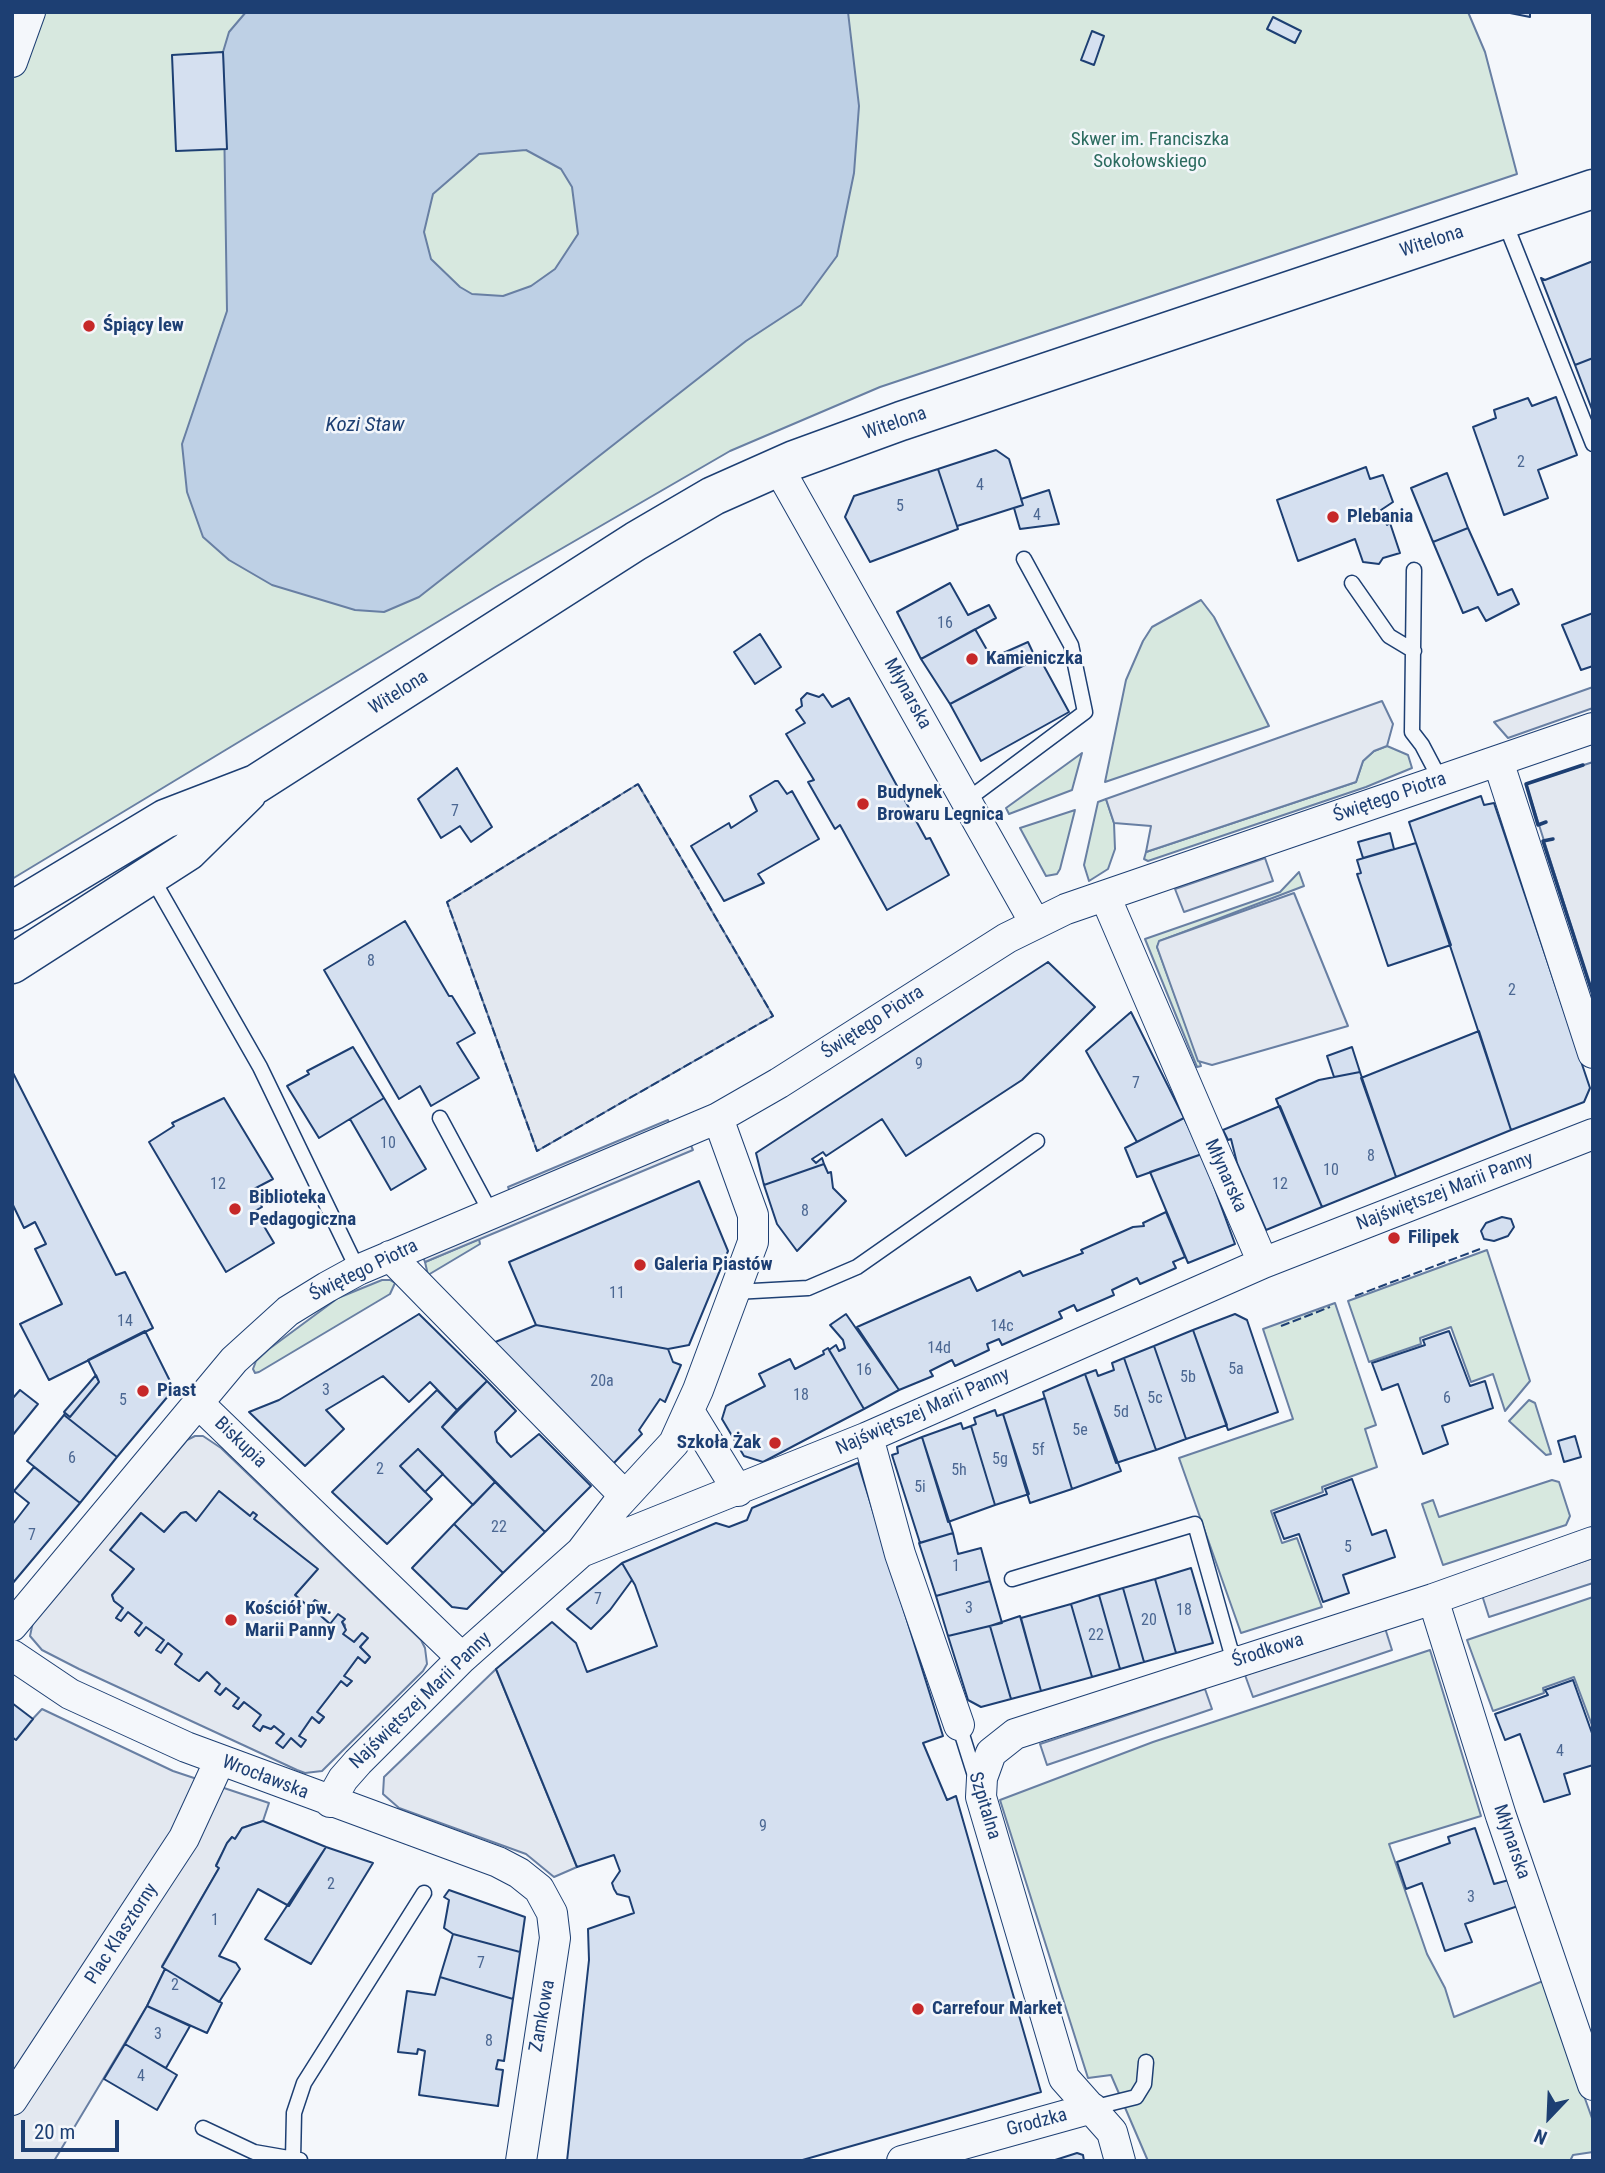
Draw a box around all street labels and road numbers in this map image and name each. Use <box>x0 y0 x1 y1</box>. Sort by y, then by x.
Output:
street label: Witelona <box>1397 221 1467 263</box>
street label: Witelona <box>860 403 930 445</box>
street label: Młynarska <box>878 655 936 733</box>
street label: Witelona <box>365 666 433 720</box>
street label: Świętego Piotra <box>1331 768 1449 828</box>
street label: Świętego Piotra <box>817 981 929 1065</box>
street label: Młynarska <box>1199 1136 1251 1216</box>
street label: Najświętszej Marii Panny <box>1353 1148 1537 1236</box>
street label: Świętego Piotra <box>306 1235 422 1307</box>
street label: Najświętszej Marii Panny <box>833 1363 1013 1461</box>
street label: Biskupia <box>209 1413 271 1473</box>
street label: Najświętszej Marii Panny <box>346 1628 496 1774</box>
street label: Środkowa <box>1229 1629 1307 1673</box>
street label: Wrocławska <box>219 1751 311 1805</box>
street label: Szpitalna <box>963 1770 1005 1842</box>
street label: Młynarska <box>1488 1802 1534 1882</box>
street label: Plac Klasztorny <box>81 1879 163 1989</box>
street label: Zamkowa <box>525 1978 561 2054</box>
street label: Grodzka <box>1004 2104 1070 2142</box>

